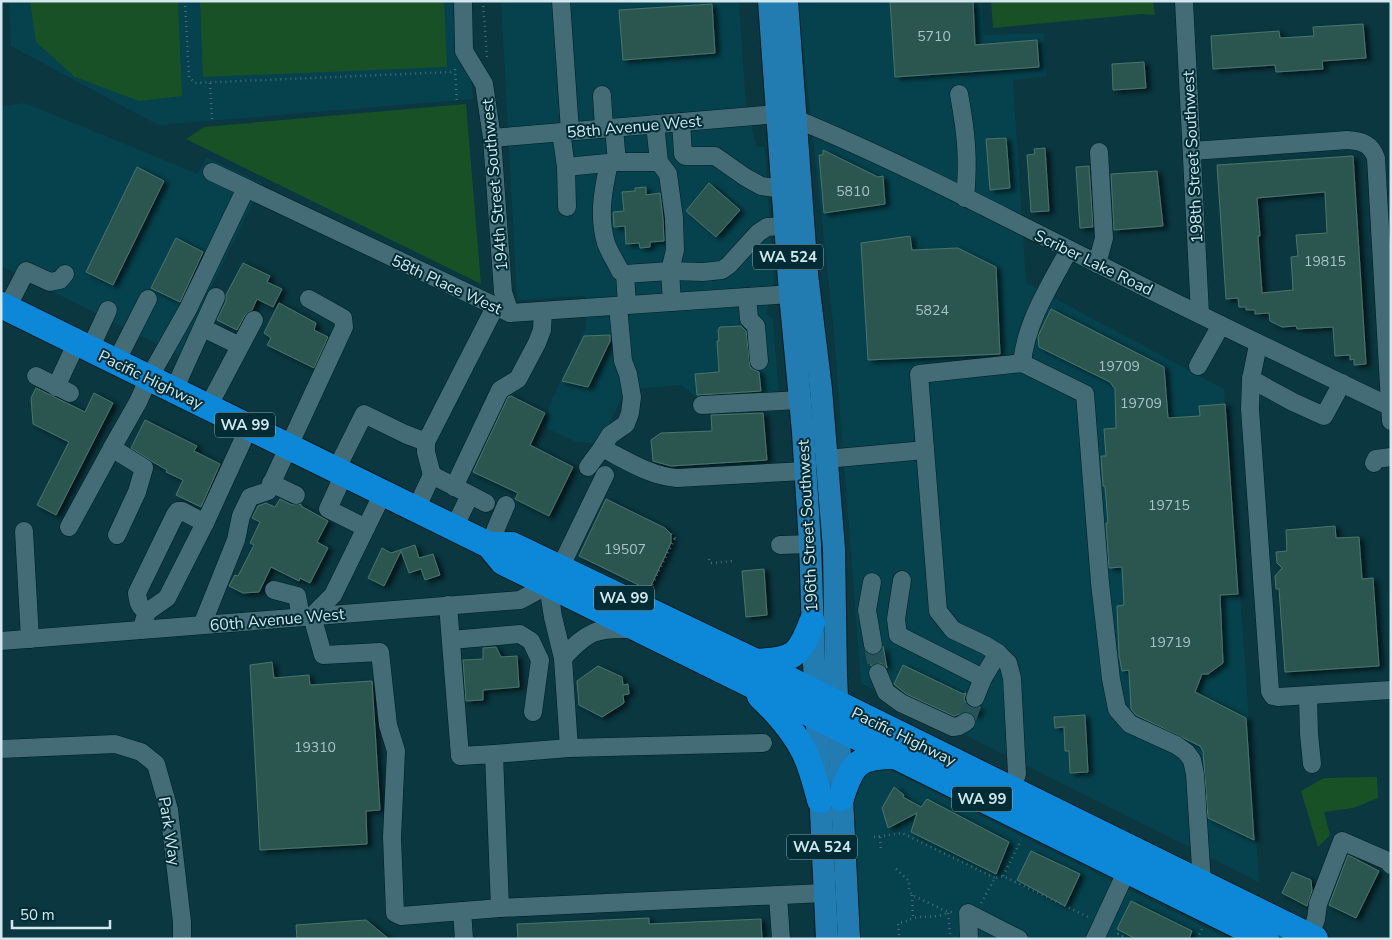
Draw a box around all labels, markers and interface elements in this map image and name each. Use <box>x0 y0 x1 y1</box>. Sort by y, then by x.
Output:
house number: 5710 <box>917 27 951 46</box>
street label: 198th Street Southwest <box>1177 70 1209 244</box>
street label: 194th Street Southwest <box>476 98 513 272</box>
street label: 58th Avenue West <box>566 110 703 144</box>
house number: 5810 <box>836 182 870 201</box>
street label: Scriber Lake Road <box>1031 225 1156 301</box>
road number: WA 524 <box>753 244 823 270</box>
street label: 58th Place West <box>388 250 506 320</box>
house number: 19815 <box>1304 252 1346 271</box>
house number: 5824 <box>915 301 949 320</box>
street label: Pacific Highway <box>95 345 207 415</box>
house number: 19709 <box>1098 357 1140 376</box>
house number: 19709 <box>1120 394 1162 413</box>
road number: WA 99 <box>215 412 275 438</box>
street label: 196th Street Southwest <box>792 439 824 613</box>
house number: 19715 <box>1148 496 1190 515</box>
house number: 19507 <box>604 540 646 559</box>
road number: WA 99 <box>594 586 654 610</box>
street label: 60th Avenue West <box>209 603 346 637</box>
house number: 19719 <box>1149 633 1191 652</box>
street label: Pacific Highway <box>848 702 960 772</box>
house number: 19310 <box>294 738 336 757</box>
road number: WA 99 <box>952 786 1012 812</box>
street label: Park Way <box>153 795 185 868</box>
road number: WA 524 <box>787 834 857 860</box>
scale bar <box>12 898 110 930</box>
text: 50 m <box>20 905 55 925</box>

